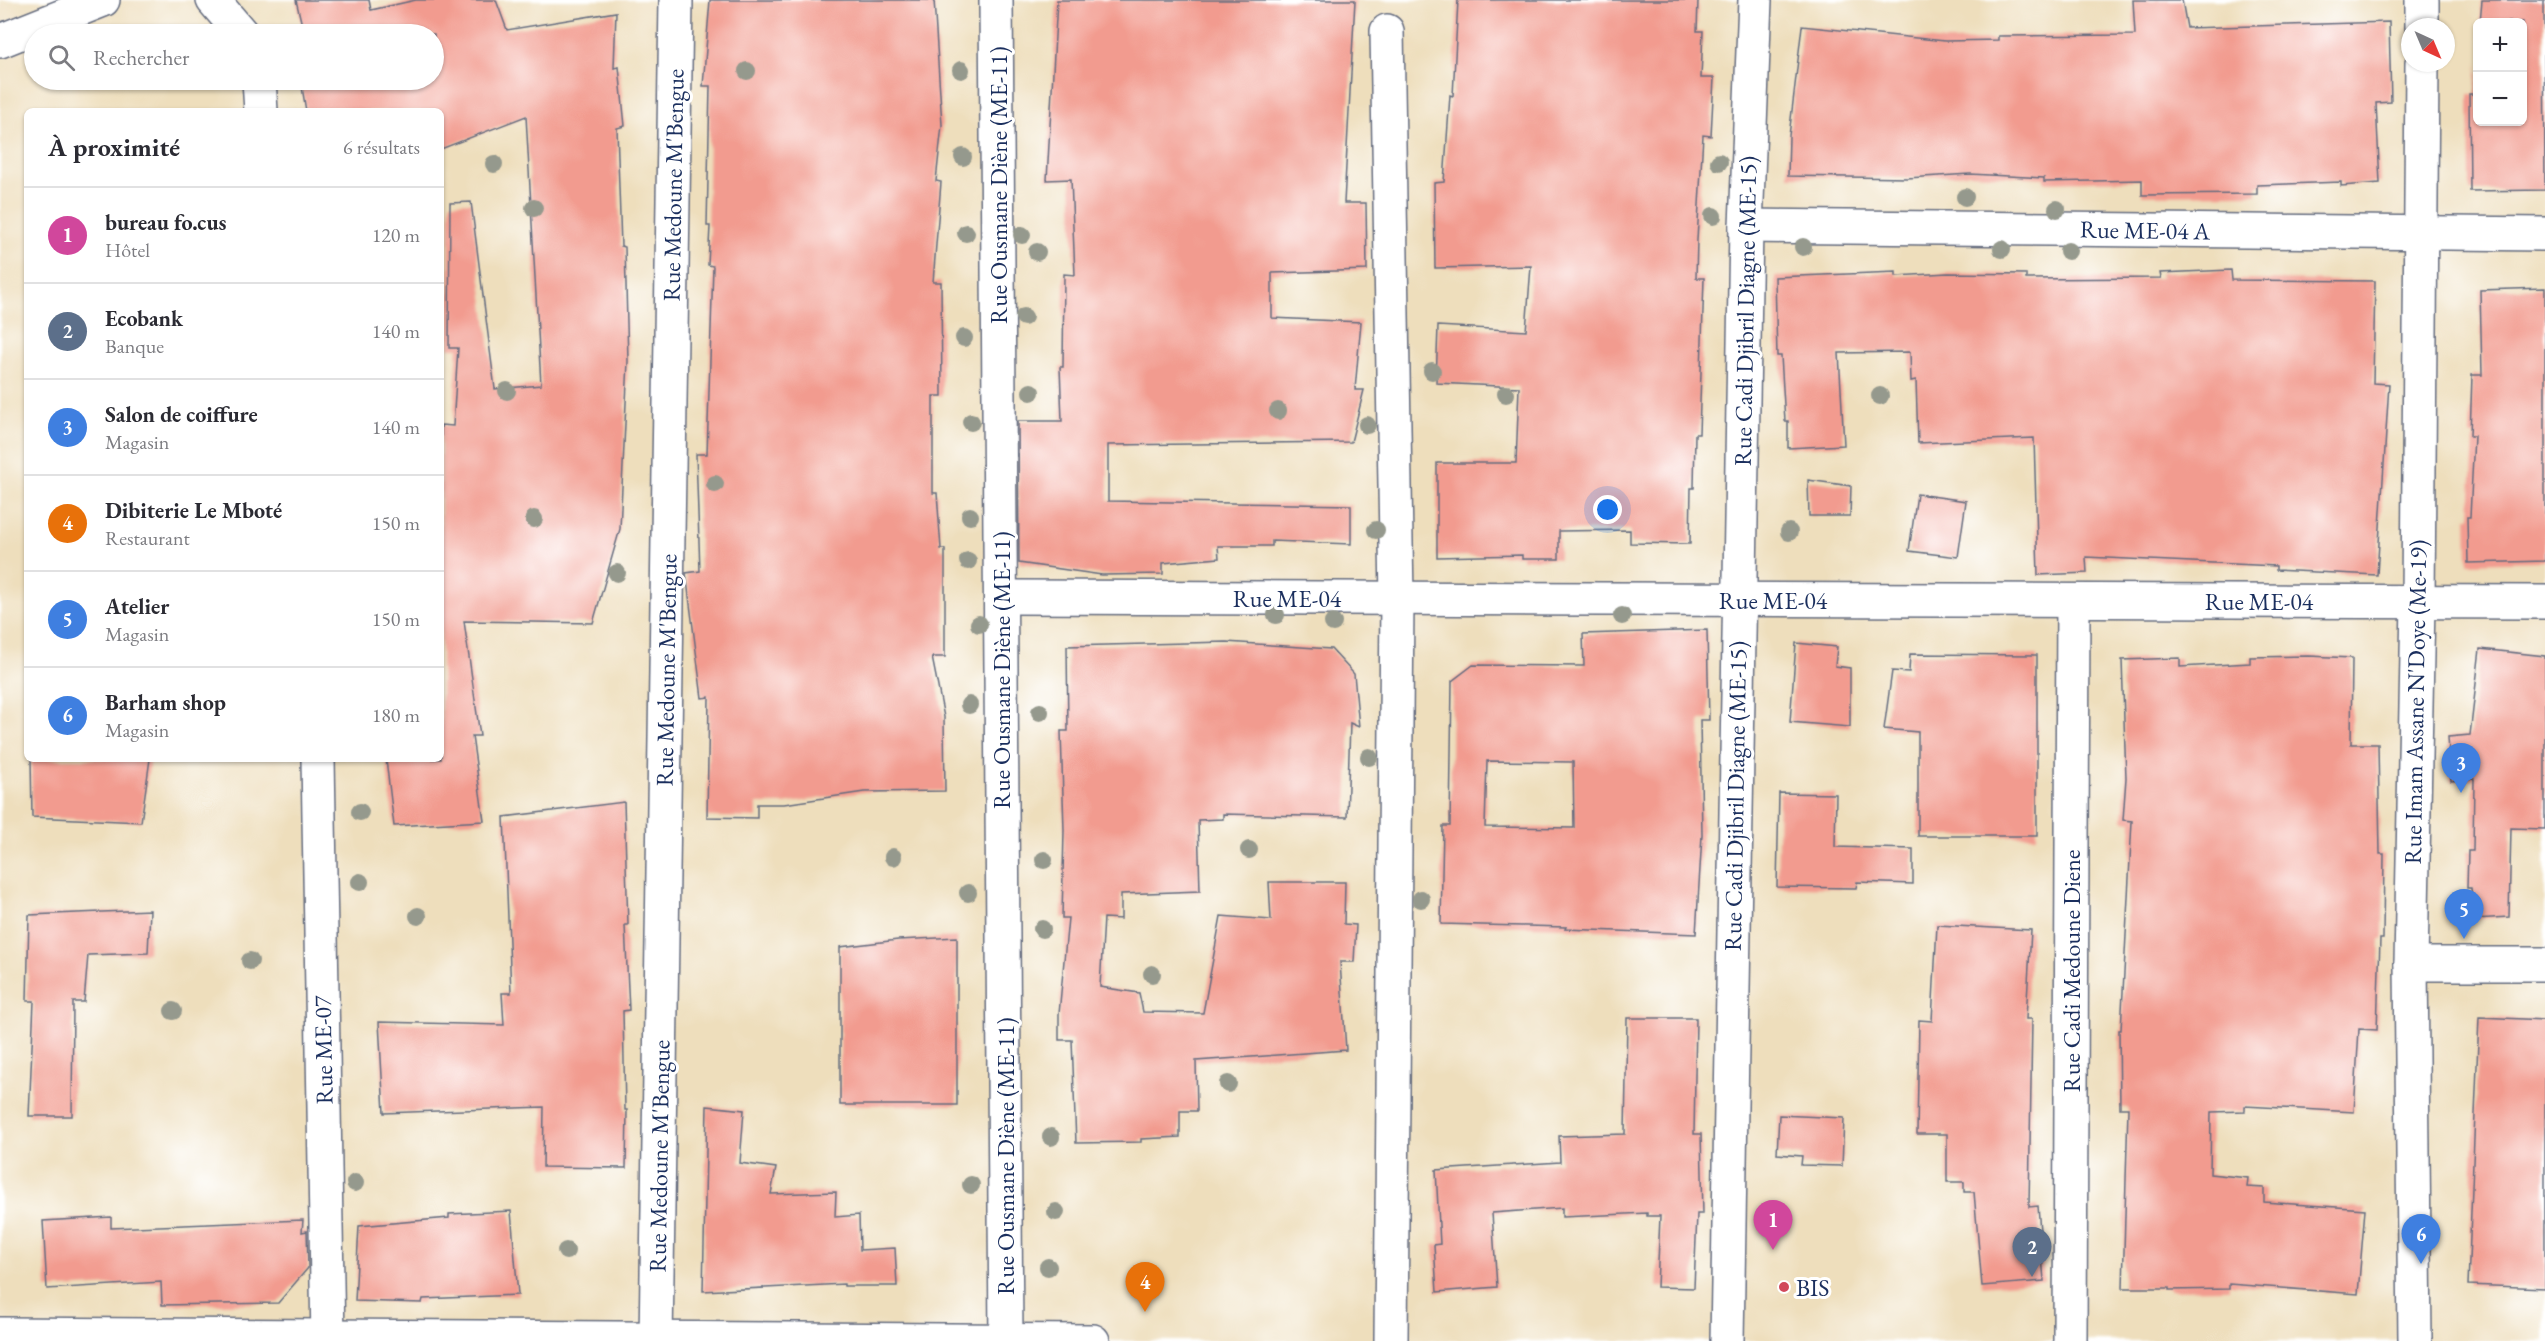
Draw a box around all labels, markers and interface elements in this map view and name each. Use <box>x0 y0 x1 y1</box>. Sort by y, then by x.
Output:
north arrow <box>2401 18 2455 72</box>
map controls <box>2473 18 2527 126</box>
button: + <box>2473 18 2527 72</box>
search box <box>24 24 444 90</box>
icon: search <box>45 41 78 74</box>
text: Rechercher <box>93 43 189 72</box>
street label: Rue Ousmane Diène (ME-11) <box>983 46 1014 324</box>
street label: Rue Medoune M'Bengue <box>655 68 691 302</box>
button: − <box>2473 72 2527 126</box>
text: À proximité <box>48 130 180 164</box>
text: 6 résultats <box>343 134 420 160</box>
street label: Rue Cadi Djibril Diagne (ME-15) <box>1727 156 1763 466</box>
text: bureau fo.cus <box>105 208 226 237</box>
street label: Rue ME-04 A <box>2080 213 2211 247</box>
text: 1 <box>62 222 73 248</box>
text: 120 m <box>372 222 420 248</box>
text: Hôtel <box>105 237 150 263</box>
text: Ecobank <box>105 304 183 333</box>
text: 2 <box>62 318 73 344</box>
text: 140 m <box>372 318 420 344</box>
text: Banque <box>105 333 164 359</box>
text: Salon de coiffure <box>105 400 258 429</box>
text: 3 <box>62 414 73 440</box>
text: 140 m <box>372 414 420 440</box>
text: Magasin <box>105 429 169 455</box>
your location <box>1593 495 1622 524</box>
text: Dibiterie Le Mboté <box>105 496 282 525</box>
text: 4 <box>62 510 73 536</box>
text: 150 m <box>372 510 420 536</box>
text: Restaurant <box>105 525 190 551</box>
street label: Rue Ousmane Diène (ME-11) <box>986 531 1017 809</box>
street label: Rue Imam Assane N'Doye (Me-19) <box>2397 539 2433 865</box>
street label: Rue Medoune M'Bengue <box>648 553 684 787</box>
street label: Rue ME-04 <box>1233 583 1342 614</box>
street label: Rue ME-04 <box>1719 585 1828 616</box>
street label: Rue ME-04 <box>2205 586 2314 617</box>
text: Atelier <box>105 592 169 621</box>
text: 5 <box>62 606 73 632</box>
text: 150 m <box>372 606 420 632</box>
text: Magasin <box>105 621 169 647</box>
street label: Rue Cadi Djibril Diagne (ME-15) <box>1717 641 1753 951</box>
text: Barham shop <box>105 688 226 717</box>
text: 6 <box>62 702 73 728</box>
text: 180 m <box>372 702 420 728</box>
text: Magasin <box>105 717 169 743</box>
pin: 3 <box>2442 744 2480 793</box>
street label: Rue Cadi Medoune Diene <box>2056 850 2087 1092</box>
pin: 5 <box>2444 890 2484 939</box>
street label: Rue ME-07 <box>307 995 339 1105</box>
street label: Rue Ousmane Diène (ME-11) <box>990 1017 1021 1295</box>
street label: Rue Medoune M'Bengue <box>641 1039 677 1273</box>
pin: 1 <box>1754 1200 1792 1250</box>
pin: 6 <box>2402 1214 2440 1264</box>
pin: 2 <box>2012 1228 2052 1277</box>
pin: 4 <box>1126 1262 1164 1312</box>
place label: BIS <box>1796 1272 1829 1303</box>
marker: BIS <box>1777 1280 1791 1294</box>

